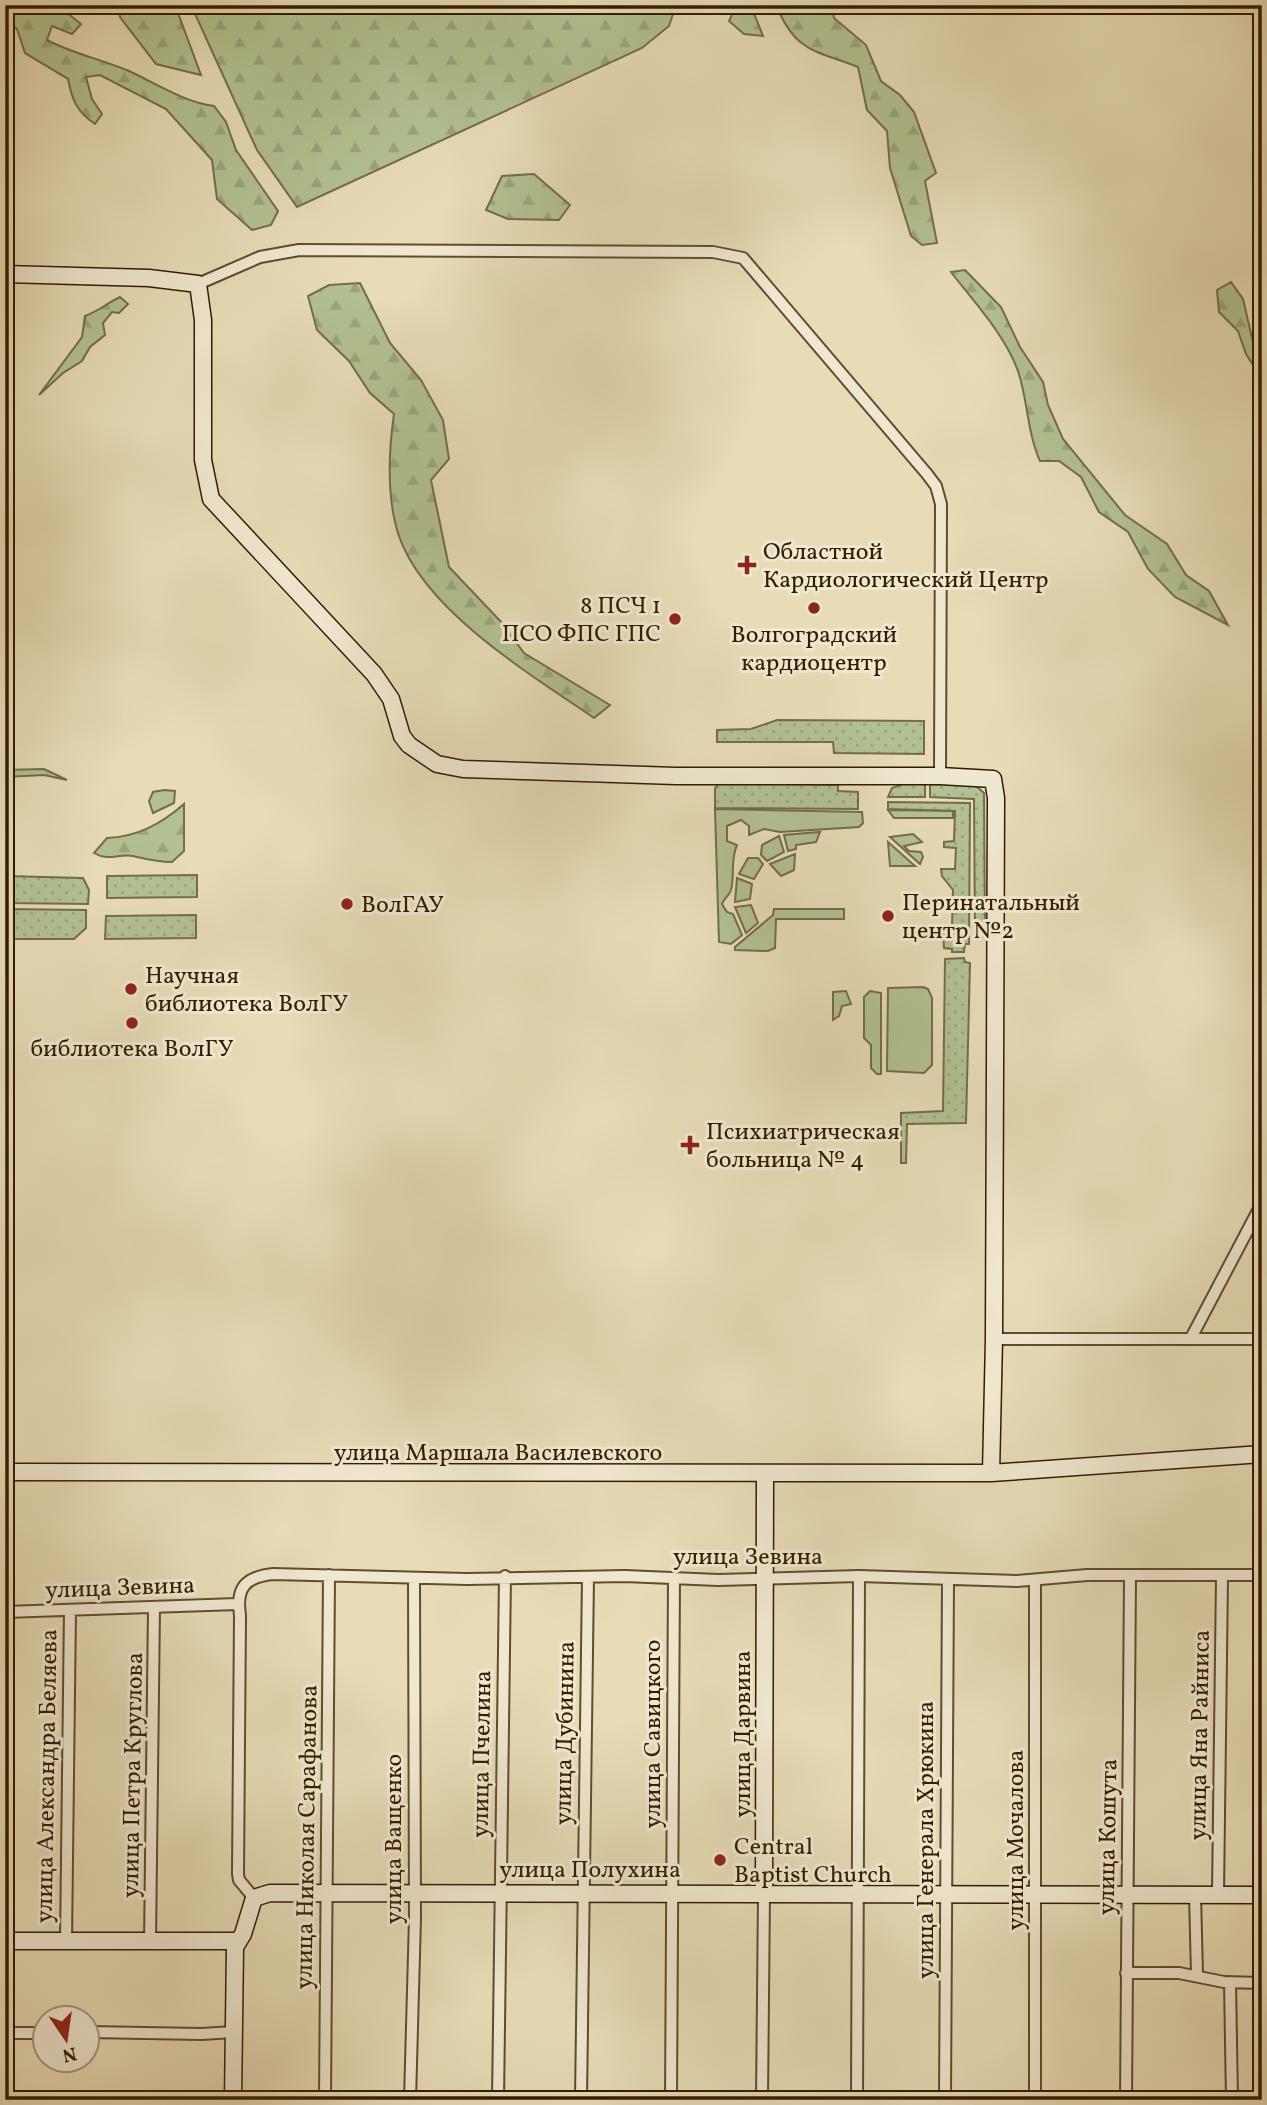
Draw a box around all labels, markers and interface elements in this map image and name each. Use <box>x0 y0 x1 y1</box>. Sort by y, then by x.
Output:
place label: Областной Кардиологический Центр <box>763 536 1049 598</box>
marker: Областной Кардиологический Центр <box>737 555 757 575</box>
place label: 8 ПСЧ 1 ПСО ФПС ГПС <box>502 590 661 652</box>
marker: Волгоградский кардиоцентр <box>806 600 822 616</box>
marker: 8 ПСЧ 1 ПСО ФПС ГПС <box>667 611 683 627</box>
place label: Волгоградский кардиоцентр <box>731 619 897 681</box>
place label: Перинатальный центр №2 <box>902 887 1080 949</box>
place label: ВолГАУ <box>361 889 444 923</box>
marker: ВолГАУ <box>339 896 355 912</box>
marker: Перинатальный центр №2 <box>880 908 896 924</box>
place label: Научная библиотека ВолГУ <box>145 960 349 1022</box>
marker: Научная библиотека ВолГУ <box>123 981 139 997</box>
marker: библиотека ВолГУ <box>124 1015 140 1031</box>
place label: библиотека ВолГУ <box>30 1033 234 1067</box>
place label: Психиатрическая больница № 4 <box>706 1116 900 1178</box>
marker: Психиатрическая больница № 4 <box>680 1135 700 1155</box>
street label: улица Маршала Василевского <box>334 1437 662 1471</box>
street label: улица Зевина <box>673 1541 823 1575</box>
street label: улица Зевина <box>45 1569 196 1609</box>
street label: улица Александра Беляева <box>28 1629 68 1923</box>
street label: улица Яна Райниса <box>1182 1629 1220 1841</box>
street label: улица Савицкого <box>637 1639 671 1829</box>
street label: улица Дубинина <box>547 1641 585 1826</box>
street label: улица Дарвина <box>727 1650 761 1818</box>
street label: улица Петра Круглова <box>115 1652 153 1898</box>
street label: улица Пчелина <box>465 1670 501 1838</box>
street label: улица Николая Сарафанова <box>288 1684 328 1990</box>
street label: улица Генерала Хрюкина <box>910 1701 944 1979</box>
street label: улица Мочалова <box>1000 1749 1034 1931</box>
street label: улица Ващенко <box>378 1754 412 1924</box>
street label: улица Кошута <box>1091 1759 1127 1916</box>
place label: Central Baptist Church <box>734 1831 892 1893</box>
marker: Central Baptist Church <box>712 1852 728 1868</box>
street label: улица Полухина <box>499 1854 681 1888</box>
north arrow <box>32 2004 102 2074</box>
text: N <box>60 2039 79 2068</box>

